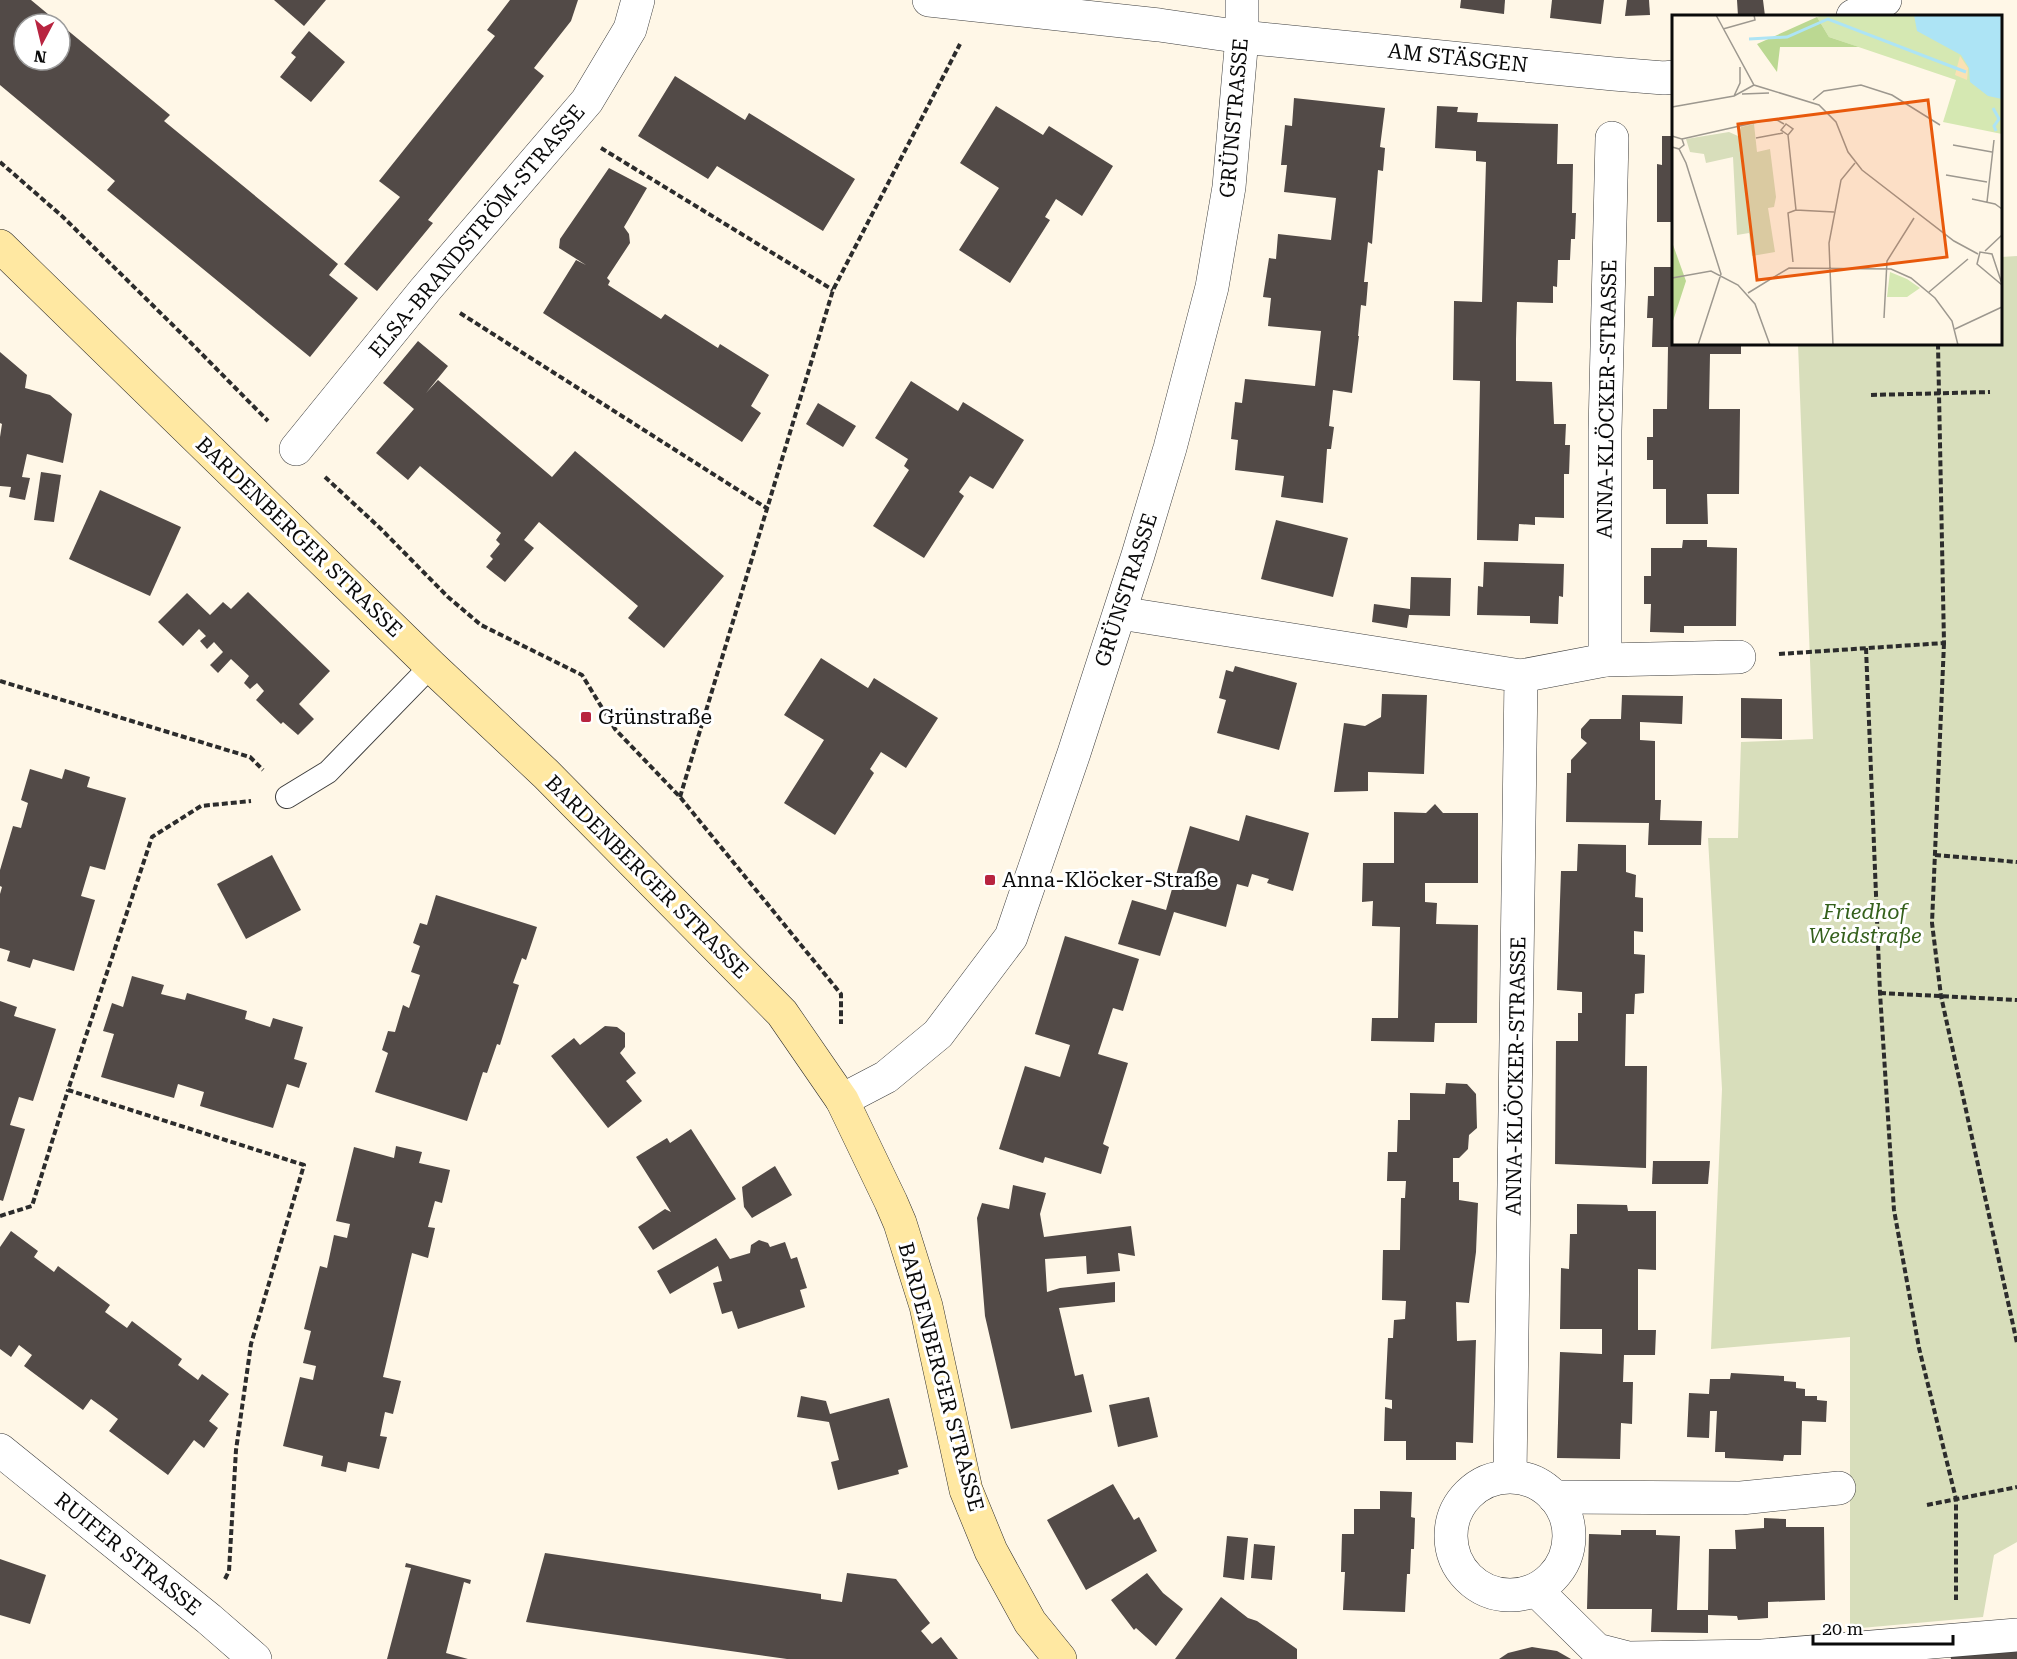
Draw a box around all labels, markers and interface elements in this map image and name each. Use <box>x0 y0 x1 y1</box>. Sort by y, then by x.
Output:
north arrow <box>12 12 72 72</box>
inset map <box>1672 15 2002 345</box>
street label: GRÜNSTRASSE <box>1214 37 1253 199</box>
street label: AM STÄSGEN <box>1387 39 1529 77</box>
text: N <box>33 46 48 67</box>
street label: ELSA-BRANDSTRÖM-STRASSE <box>363 99 590 362</box>
street label: ANNA-KLÖCKER-STRASSE <box>1592 259 1621 539</box>
street label: BARDENBERGER STRASSE <box>191 432 407 642</box>
street label: GRÜNSTRASSE <box>1089 510 1162 670</box>
place label: Grünstraße <box>598 705 712 729</box>
marker: Grünstraße <box>579 710 593 724</box>
street label: BARDENBERGER STRASSE <box>540 770 754 984</box>
place label: Anna-Klöcker-Straße <box>1002 868 1218 892</box>
marker: Anna-Klöcker-Straße <box>983 873 997 887</box>
park label: Friedhof Weidstraße <box>1808 900 1922 948</box>
street label: ANNA-KLÖCKER-STRASSE <box>1501 936 1530 1216</box>
street label: BARDENBERGER STRASSE <box>894 1240 988 1514</box>
street label: RUIFER STRASSE <box>50 1488 206 1620</box>
scale bar <box>1813 1608 1952 1646</box>
text: 20 m <box>1822 1618 1863 1639</box>

